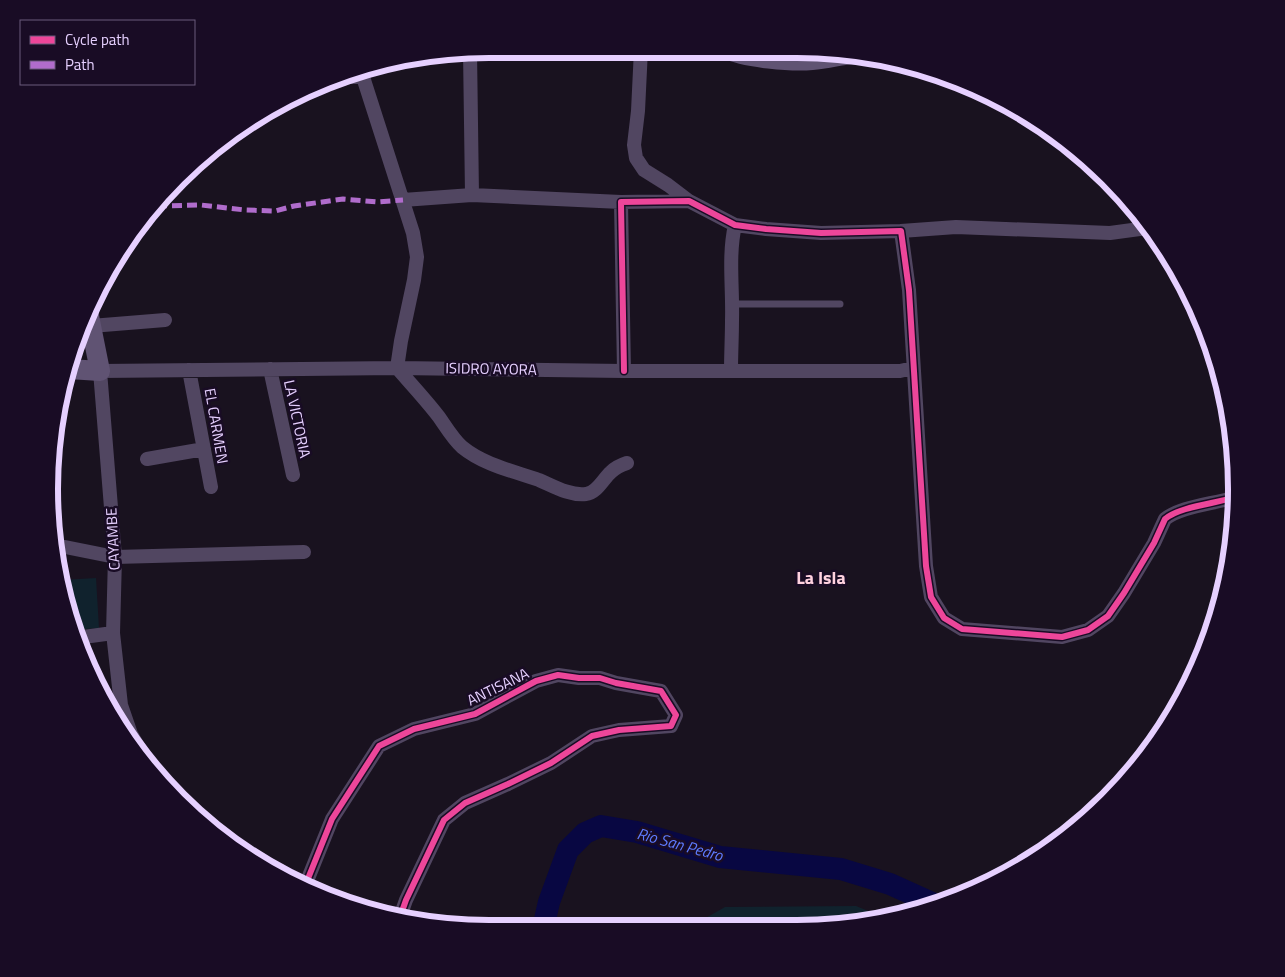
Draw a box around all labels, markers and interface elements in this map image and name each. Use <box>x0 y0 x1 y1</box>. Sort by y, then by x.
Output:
legend <box>20 20 195 85</box>
text: Cycle path <box>65 28 130 51</box>
text: Path <box>65 53 95 76</box>
street label: ISIDRO AYORA <box>445 356 537 381</box>
street label: LA VICTORIA <box>278 378 317 460</box>
street label: EL CARMEN <box>199 386 234 465</box>
street label: CAYAMBE <box>99 507 126 571</box>
district label: La Isla <box>796 564 846 591</box>
street label: ANTISANA <box>463 662 533 712</box>
water label: Rio San Pedro <box>634 821 727 867</box>

